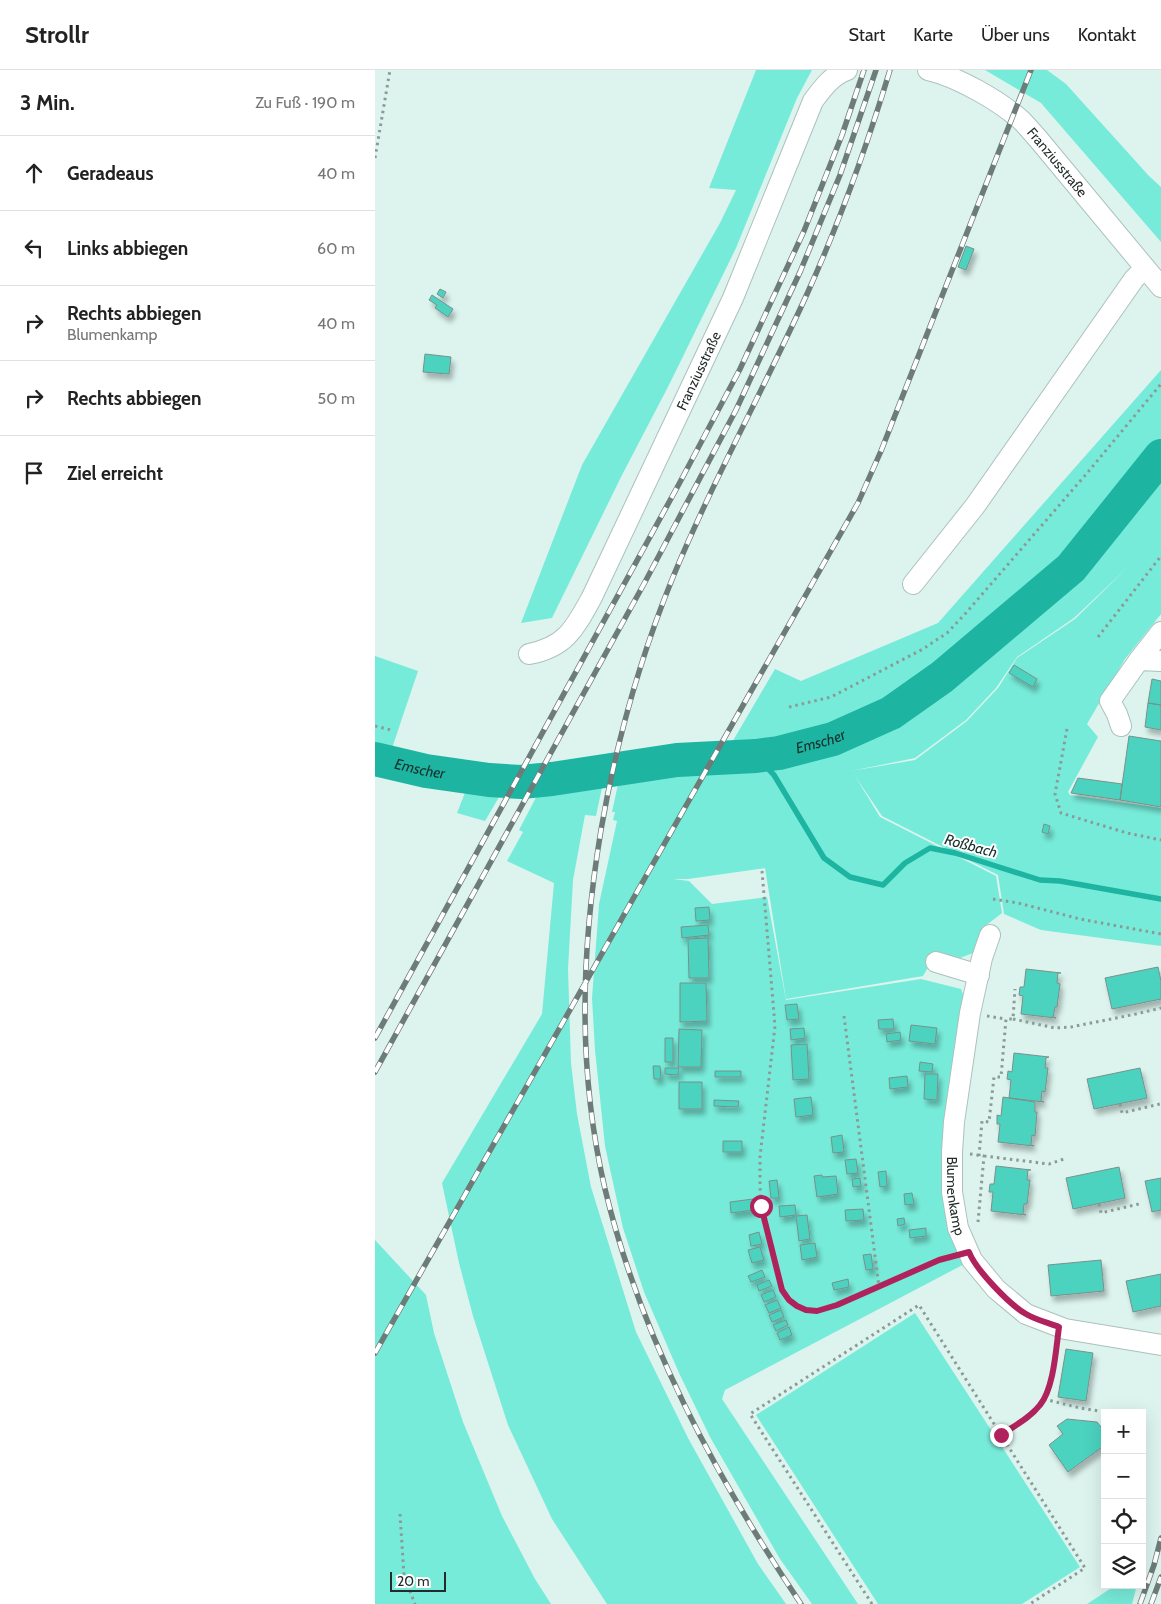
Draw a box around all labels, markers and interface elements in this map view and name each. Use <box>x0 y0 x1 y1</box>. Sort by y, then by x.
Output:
text: Strollr <box>25 20 89 49</box>
text: Start <box>849 24 885 46</box>
text: Karte <box>913 24 953 46</box>
text: Über uns <box>981 24 1050 46</box>
text: Kontakt <box>1078 24 1136 46</box>
text: 3 Min. <box>20 90 75 115</box>
text: Zu Fuß · 190 m <box>255 93 355 112</box>
street label: Franziusstraße <box>1023 124 1091 201</box>
icon: ahead <box>20 159 48 187</box>
text: Geradeaus <box>67 162 153 185</box>
text: 40 m <box>317 164 355 183</box>
icon: left <box>20 234 48 262</box>
text: Links abbiegen <box>67 237 188 260</box>
text: 60 m <box>317 239 355 258</box>
text: Rechts abbiegen <box>67 302 201 325</box>
icon: right <box>20 309 48 337</box>
text: 40 m <box>317 314 355 333</box>
text: Blumenkamp <box>67 325 158 344</box>
street label: Franziusstraße <box>672 329 725 413</box>
icon: right <box>20 384 48 412</box>
text: Rechts abbiegen <box>67 387 201 410</box>
text: 50 m <box>318 389 355 408</box>
icon: arrive <box>20 459 48 487</box>
text: Ziel erreicht <box>67 462 163 485</box>
water label: Emscher <box>794 725 850 757</box>
water label: Emscher <box>393 755 448 783</box>
water label: Roßbach <box>943 830 999 862</box>
street label: Blumenkamp <box>943 1156 969 1238</box>
route start <box>750 1195 773 1218</box>
map controls <box>1101 1409 1146 1589</box>
button: + <box>1101 1409 1146 1454</box>
route end <box>990 1424 1013 1447</box>
button: − <box>1101 1454 1146 1499</box>
button: locate <box>1101 1499 1146 1544</box>
button: layers <box>1101 1544 1146 1589</box>
scale bar <box>390 1569 446 1592</box>
text: 20 m <box>397 1572 430 1590</box>

